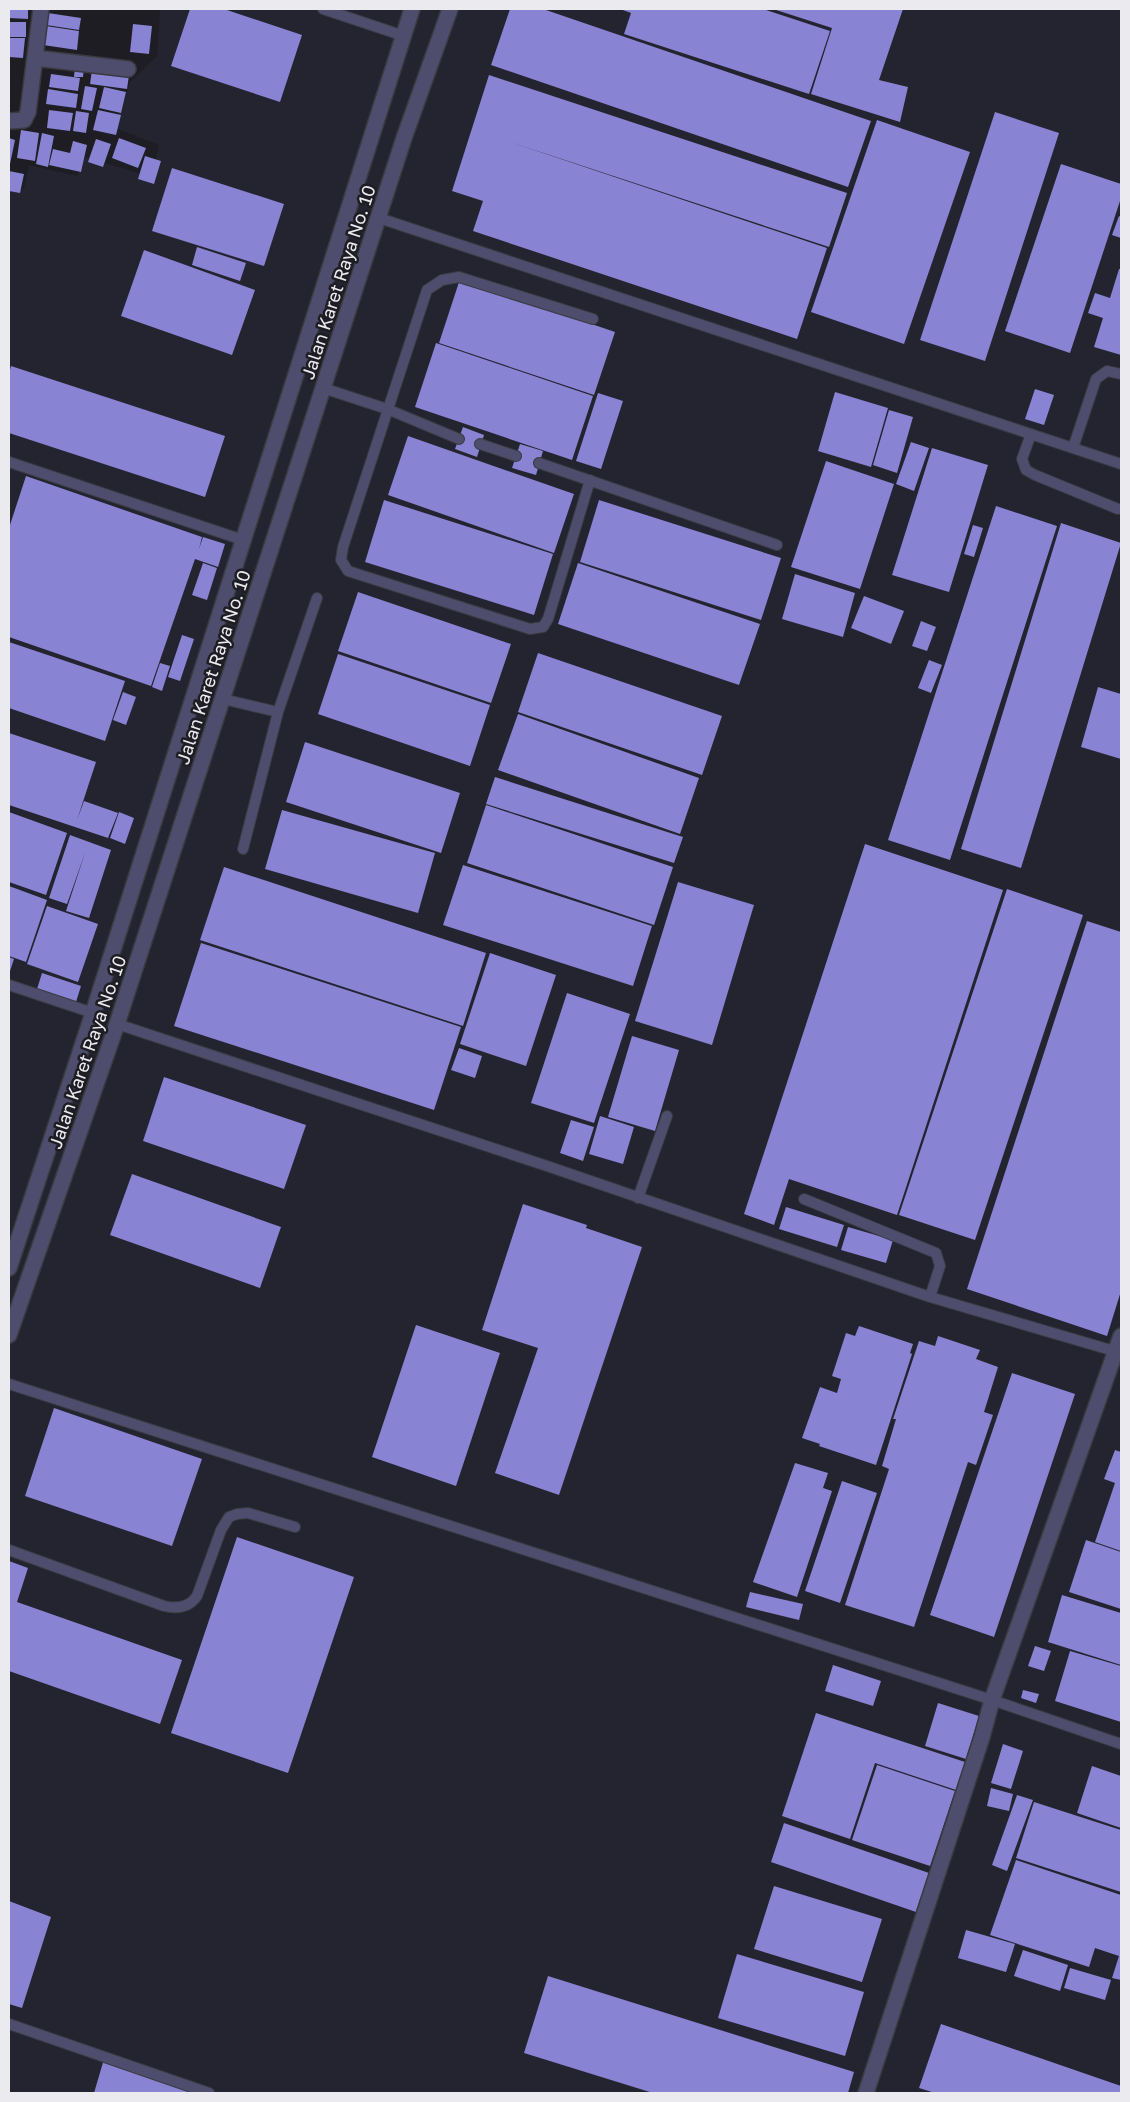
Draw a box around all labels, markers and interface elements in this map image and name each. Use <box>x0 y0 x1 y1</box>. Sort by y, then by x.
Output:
street label: Jalan Karet Raya No. 10 <box>296 182 380 382</box>
street label: Jalan Karet Raya No. 10 <box>171 567 255 767</box>
street label: Jalan Karet Raya No. 10 <box>44 952 130 1152</box>

